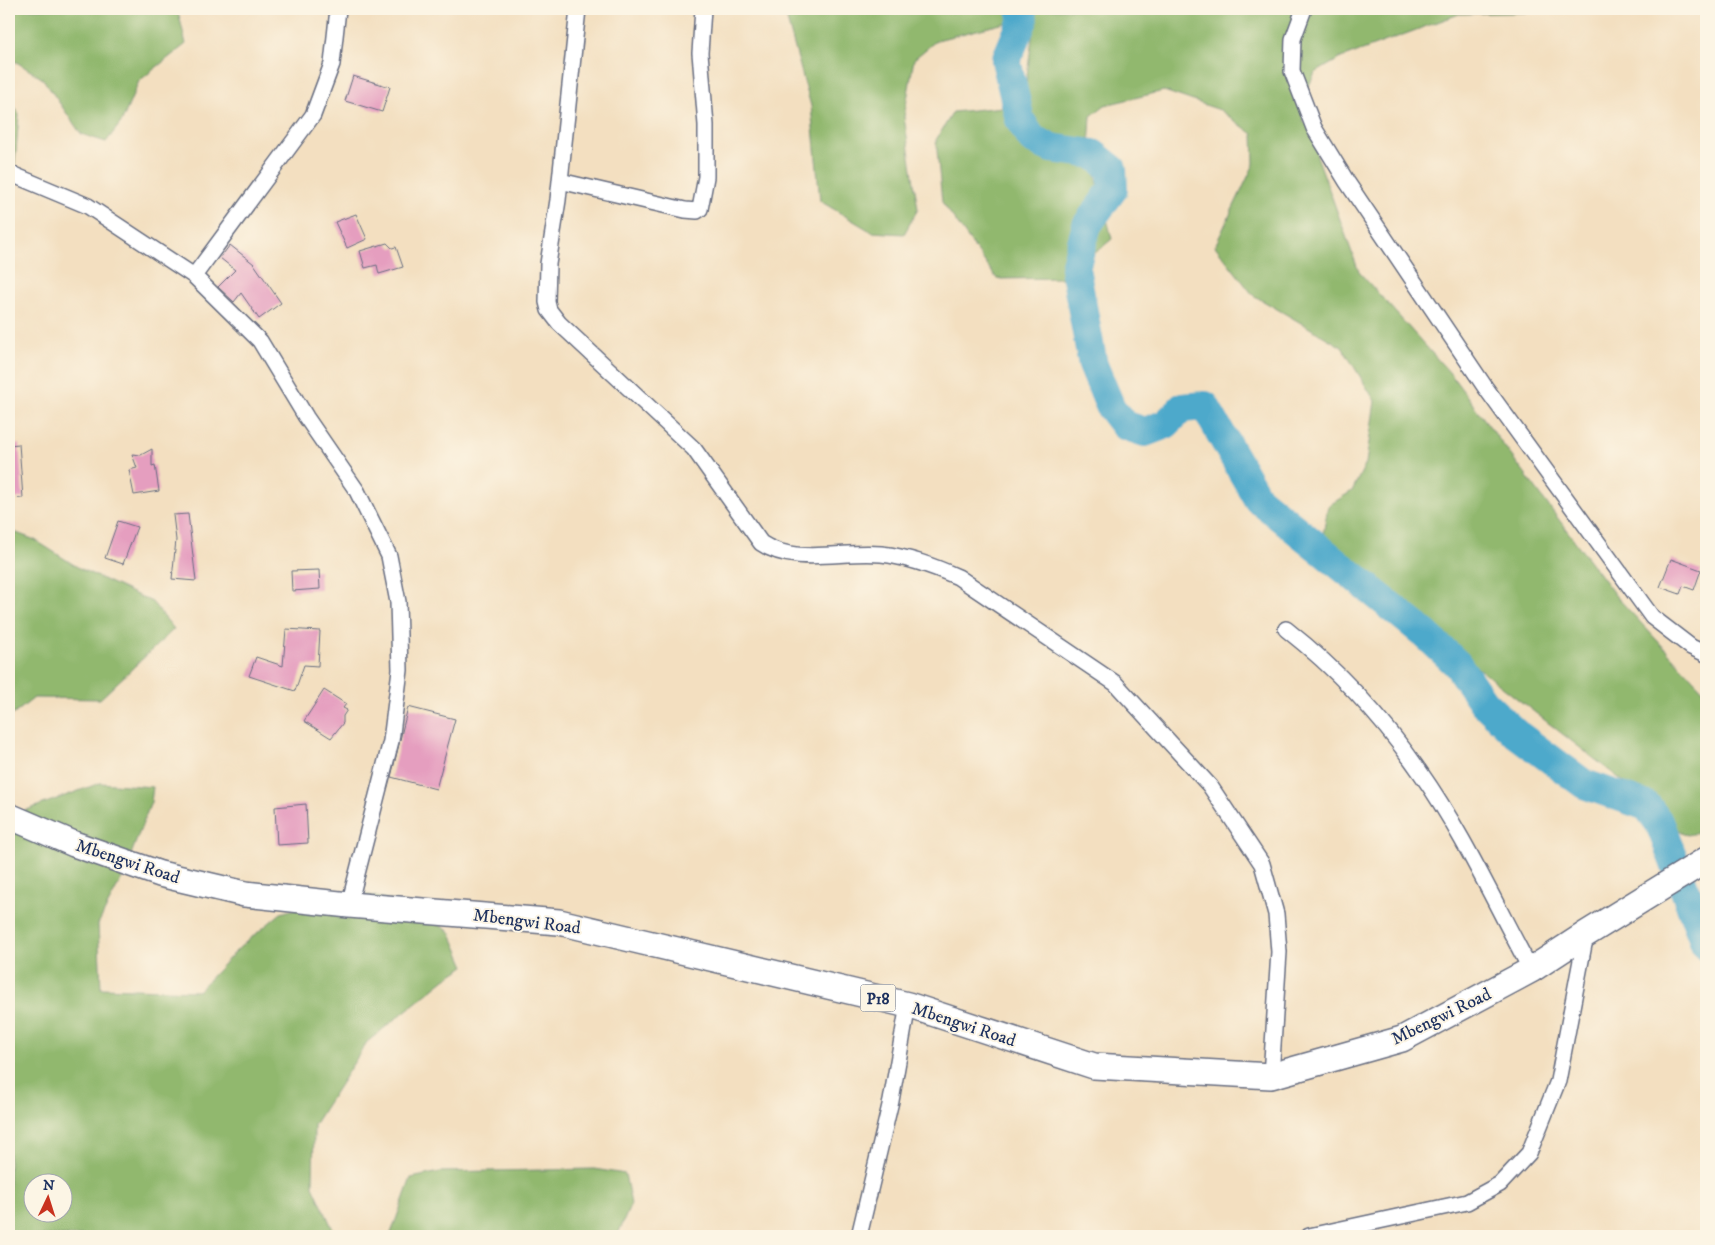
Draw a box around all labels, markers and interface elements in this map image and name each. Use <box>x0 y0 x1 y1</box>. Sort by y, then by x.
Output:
street label: Mbengwi Road <box>73 835 183 889</box>
street label: Mbengwi Road <box>472 904 582 940</box>
street label: Mbengwi Road <box>1388 983 1495 1050</box>
road number: P18 <box>860 984 896 1011</box>
street label: Mbengwi Road <box>909 998 1019 1052</box>
north arrow <box>22 1172 72 1222</box>
text: N <box>42 1177 56 1195</box>

